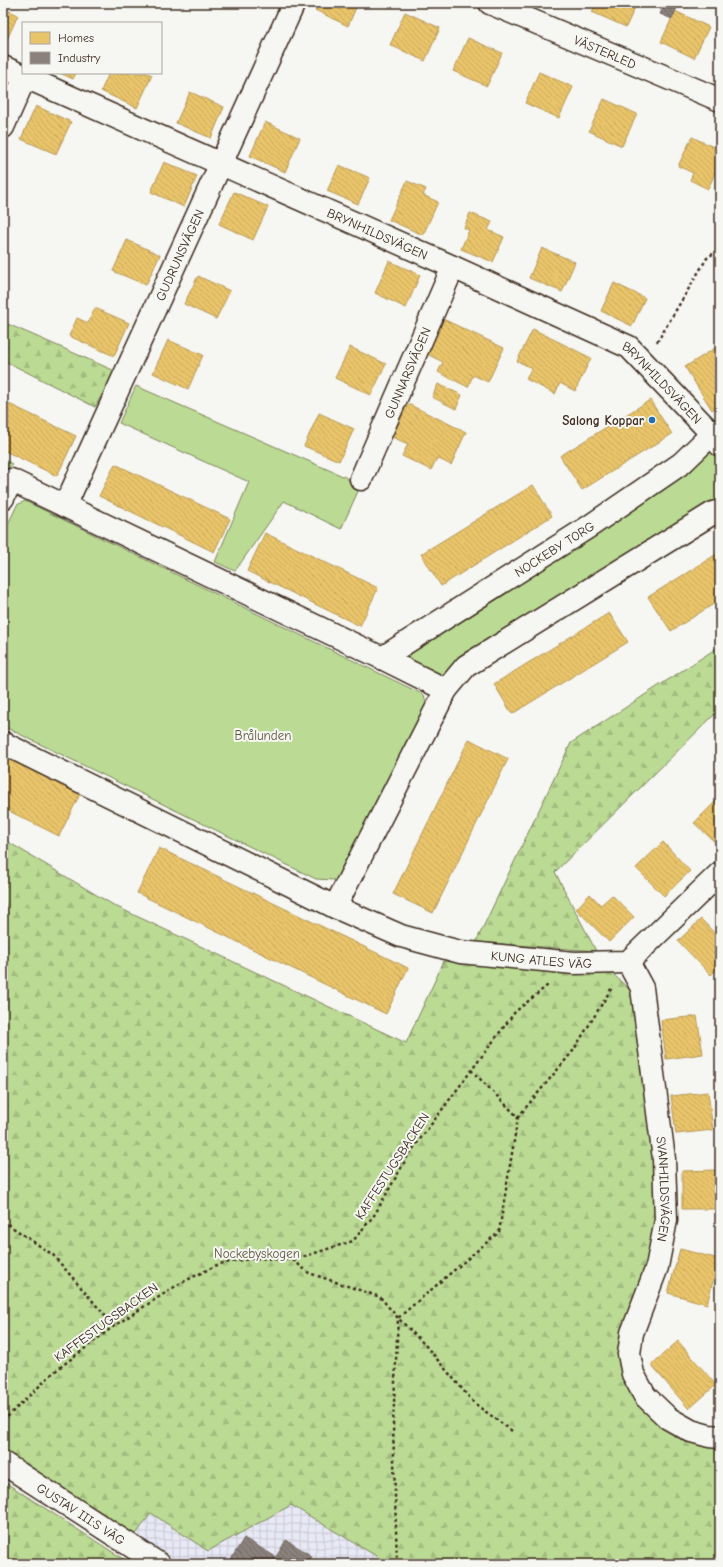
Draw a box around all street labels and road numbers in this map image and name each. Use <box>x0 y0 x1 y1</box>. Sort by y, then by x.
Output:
street label: VÄSTERLED <box>572 32 639 71</box>
street label: BRYNHILDSVÄGEN <box>325 205 430 262</box>
street label: GUDRUNSVÄGEN <box>152 207 207 303</box>
street label: GUNNARSVÄGEN <box>381 325 434 420</box>
street label: BRYNHILDSVÄGEN <box>620 338 705 426</box>
street label: NOCKEBY TORG <box>512 518 597 580</box>
street label: KUNG ATLES VÄG <box>490 948 592 971</box>
street label: KAFFESTUGSBACKEN <box>352 1110 432 1222</box>
street label: SVANHILDSVÄGEN <box>654 1135 674 1243</box>
street label: KAFFESTUGSBACKEN <box>51 1279 161 1365</box>
street label: GUSTAV III:S VÄG <box>34 1479 128 1548</box>

